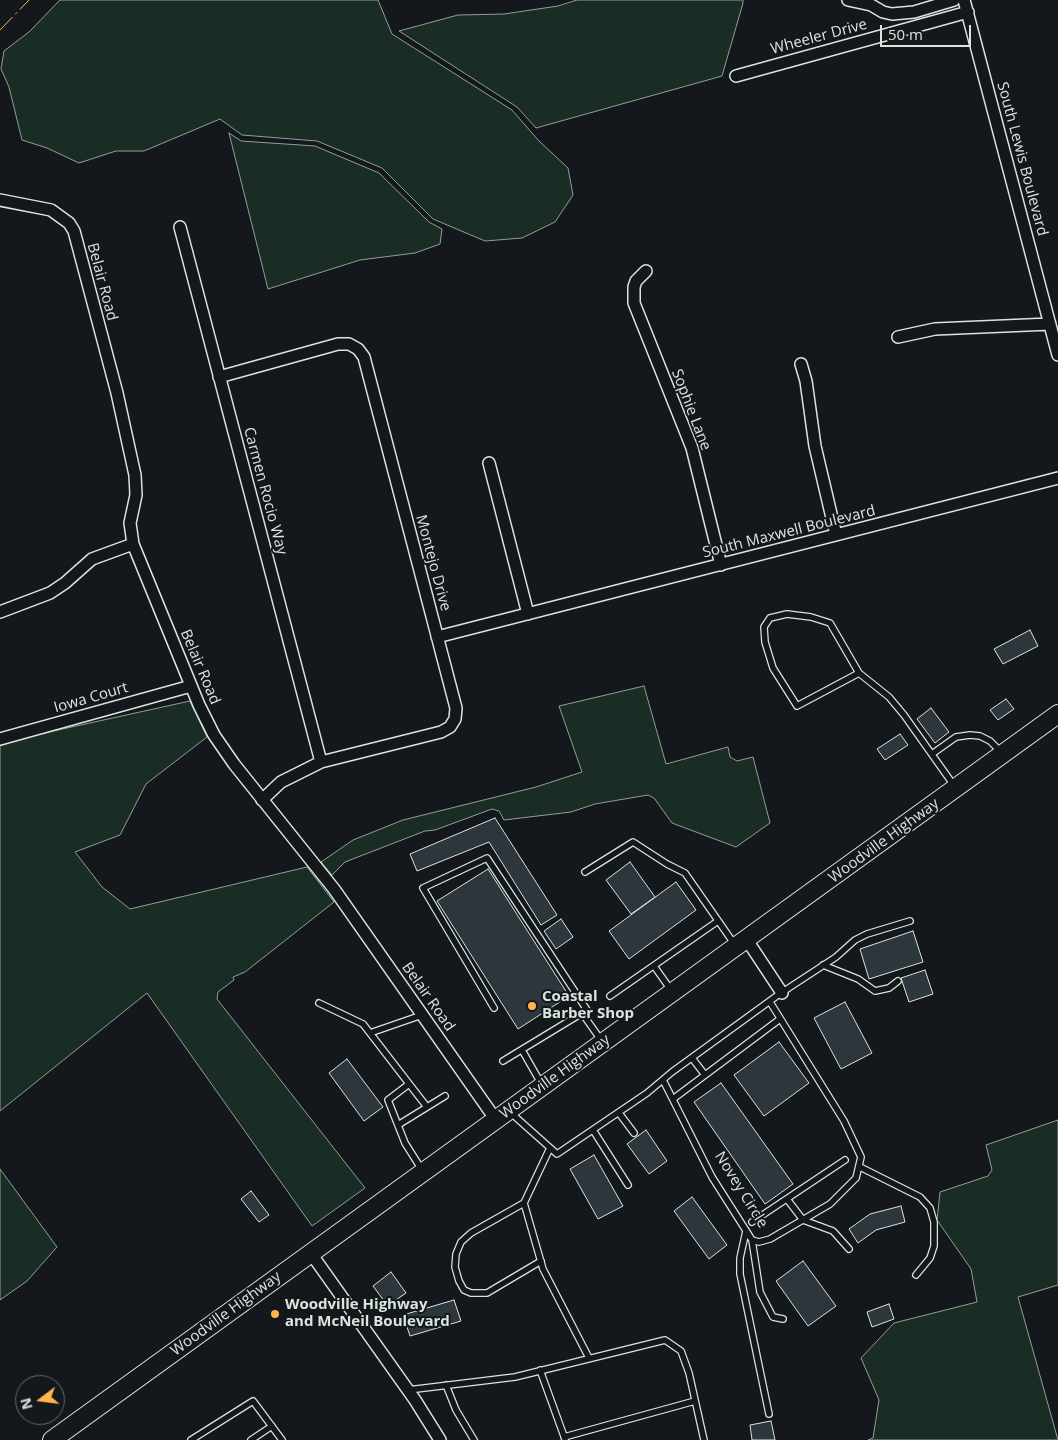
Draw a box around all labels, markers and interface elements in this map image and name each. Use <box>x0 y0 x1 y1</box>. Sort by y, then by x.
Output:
scale bar <box>883 15 974 47</box>
street label: Wheeler Drive <box>769 16 869 58</box>
text: 50 m <box>888 24 923 44</box>
street label: South Lewis Boulevard <box>993 80 1051 238</box>
street label: Belair Road <box>83 241 121 323</box>
street label: Sophie Lane <box>667 367 715 453</box>
street label: Carmen Rocio Way <box>239 425 291 557</box>
street label: South Maxwell Boulevard <box>701 502 877 562</box>
street label: Montejo Drive <box>412 513 454 613</box>
street label: Belair Road <box>176 627 224 707</box>
street label: Iowa Court <box>52 679 130 717</box>
street label: Woodville Highway <box>825 795 943 887</box>
street label: Belair Road <box>398 959 458 1035</box>
place label: Coastal Barber Shop <box>542 988 634 1023</box>
marker: Coastal Barber Shop <box>526 1000 538 1012</box>
street label: Woodville Highway <box>496 1031 614 1123</box>
street label: Novey Circle <box>710 1149 772 1231</box>
street label: Woodville Highway <box>167 1268 285 1360</box>
place label: Woodville Highway and McNeil Boulevard <box>285 1296 450 1331</box>
marker: Woodville Highway and McNeil Boulevard <box>269 1308 281 1320</box>
north arrow <box>15 1375 65 1425</box>
text: N <box>15 1396 37 1412</box>

